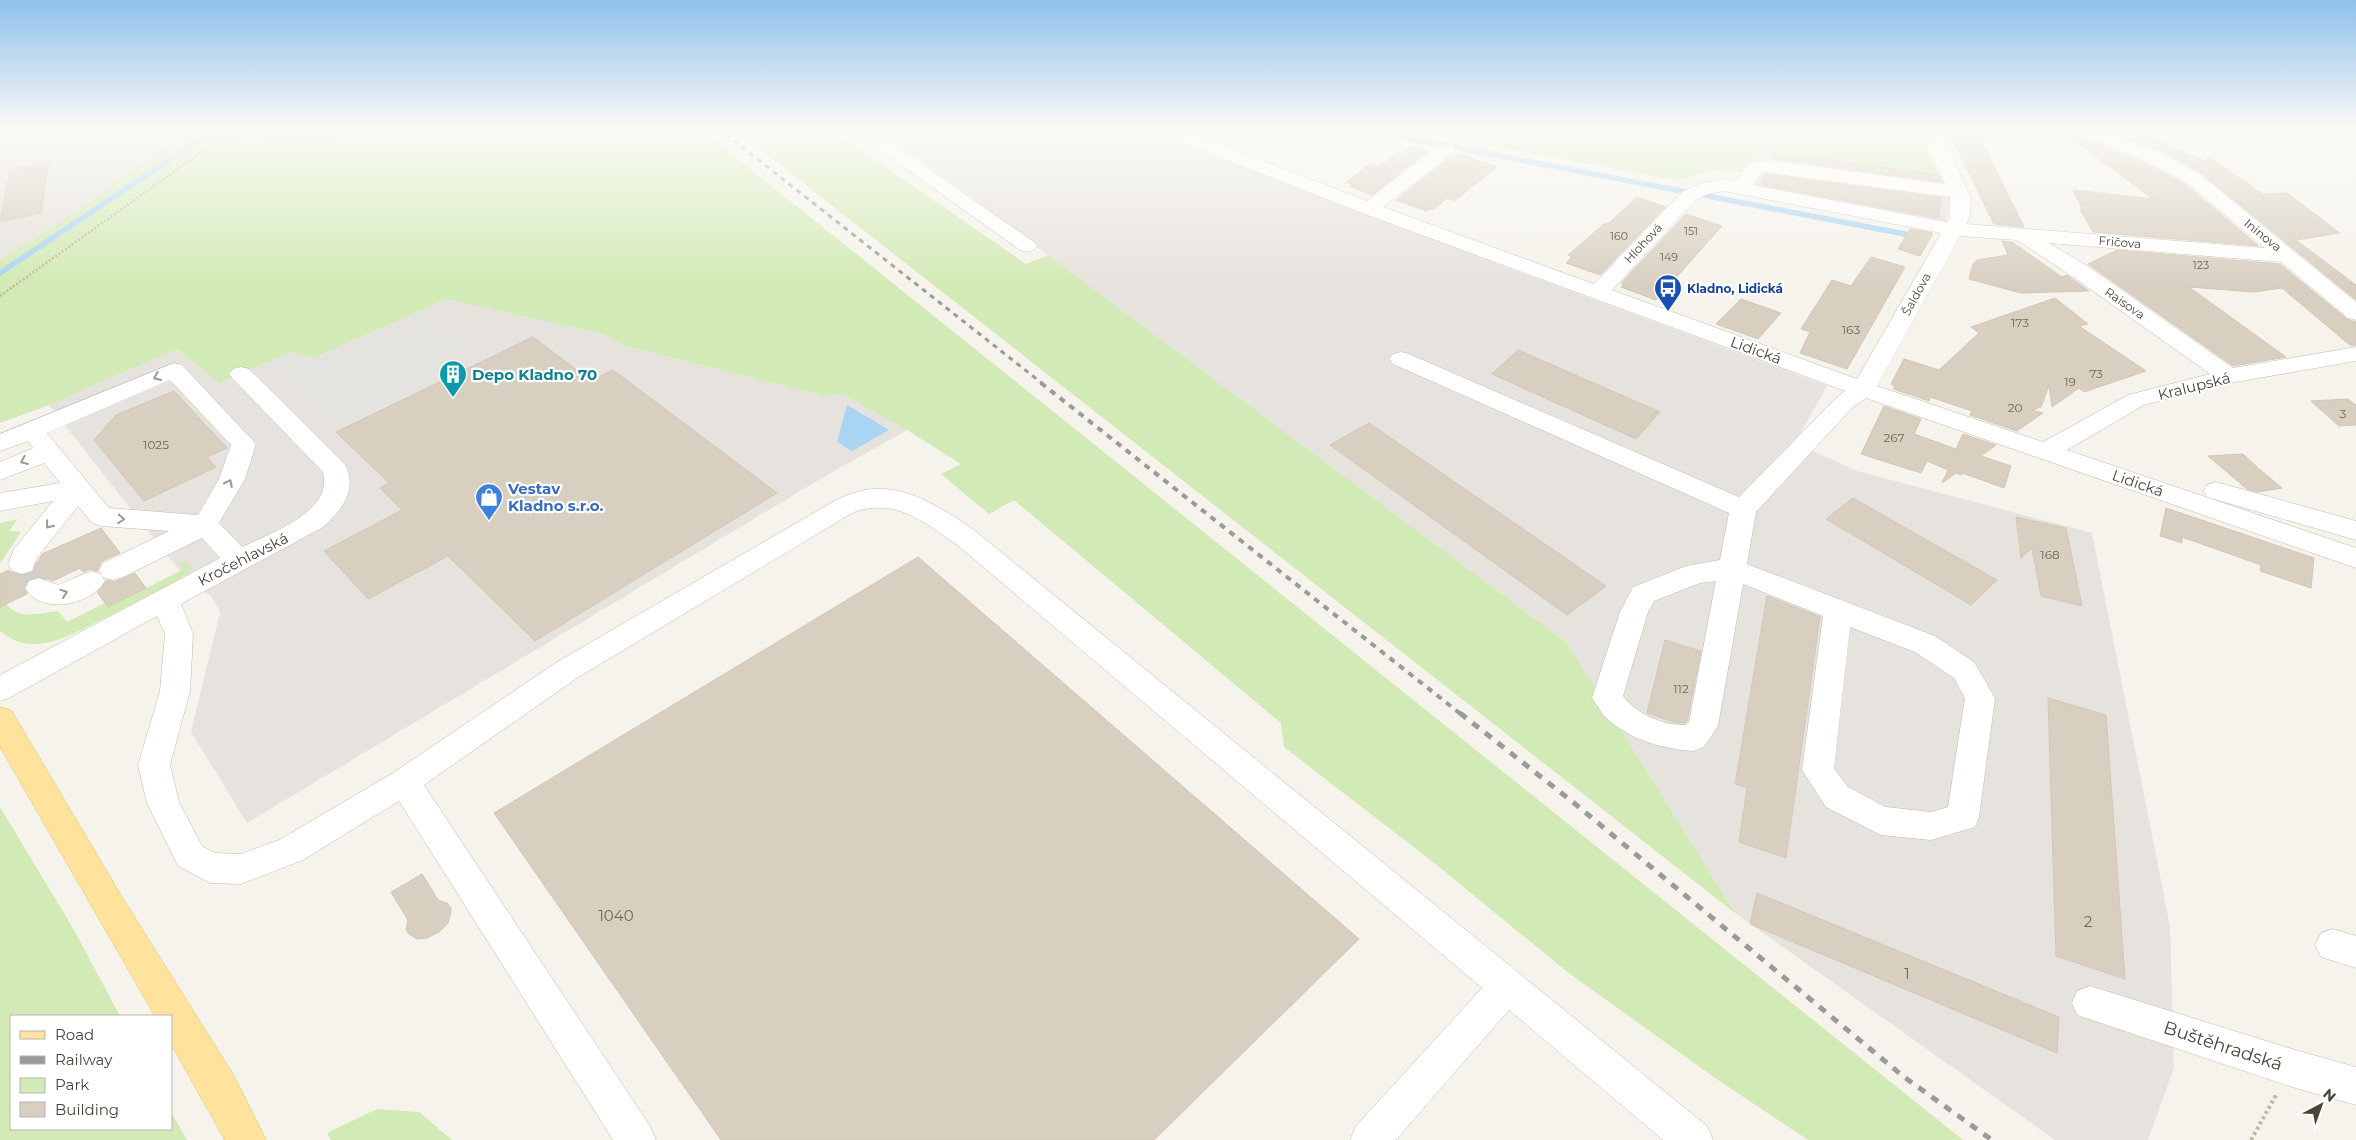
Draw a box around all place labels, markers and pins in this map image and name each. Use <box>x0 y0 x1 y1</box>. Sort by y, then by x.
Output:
bus stop icon: Kladno, Lidická <box>1653 273 1683 312</box>
place label: Kladno, Lidická <box>1687 281 1783 296</box>
building icon: Depo Kladno 70 <box>438 359 468 398</box>
place label: Depo Kladno 70 <box>472 365 597 384</box>
place label: Vestav Kladno s.r.o. <box>507 479 604 515</box>
shop icon: Vestav Kladno s.r.o. <box>474 482 504 521</box>

